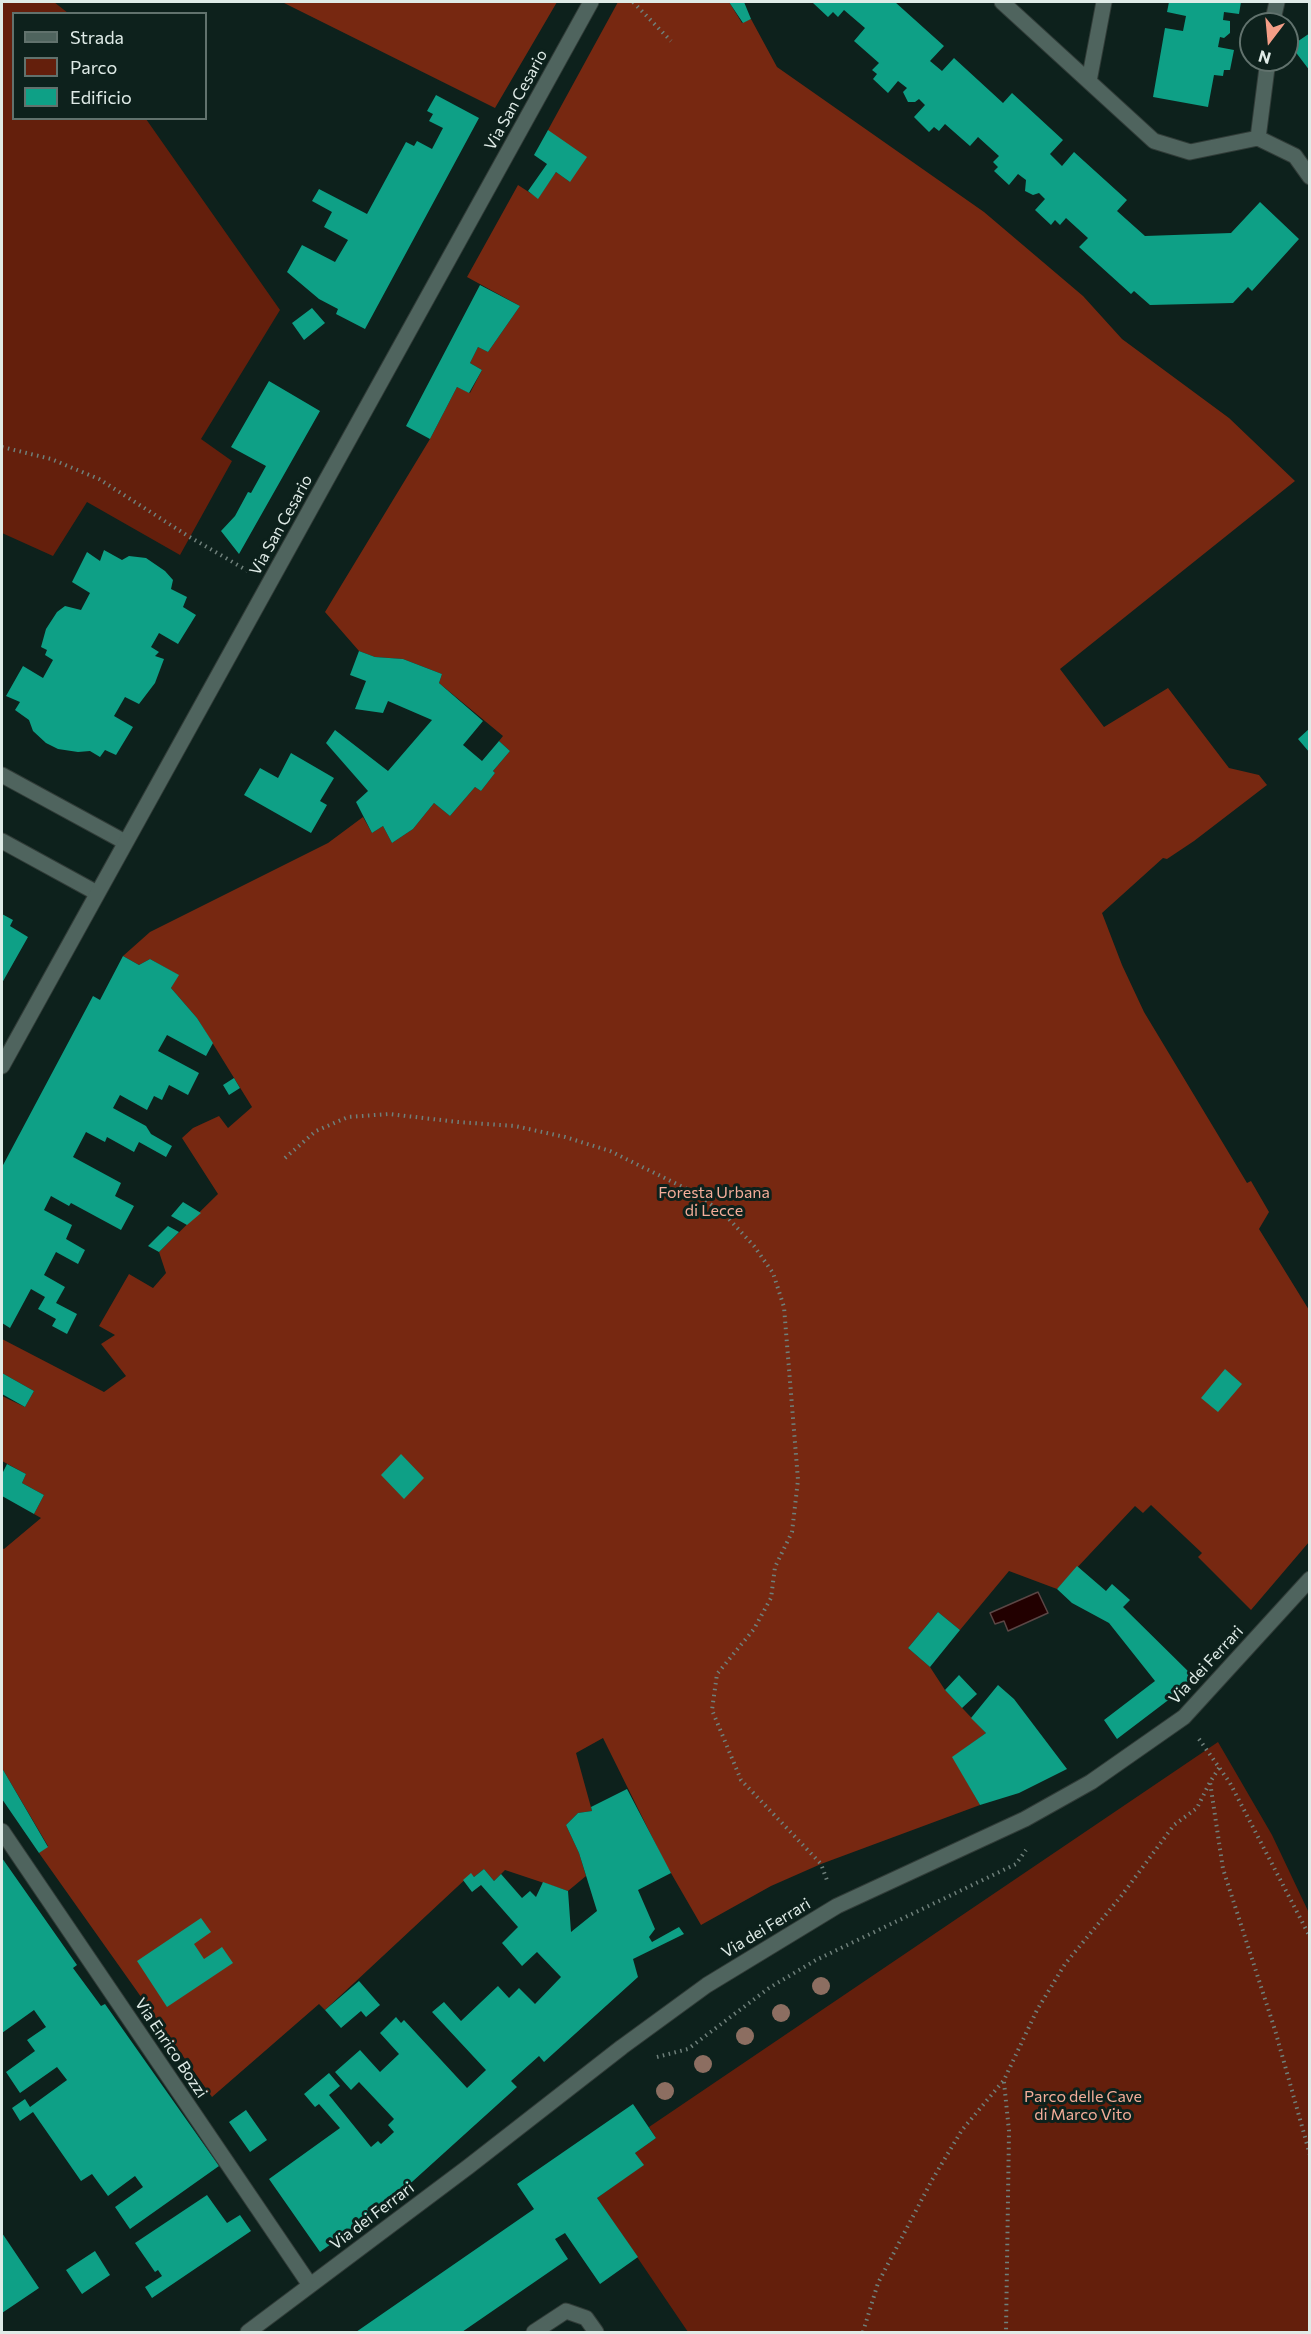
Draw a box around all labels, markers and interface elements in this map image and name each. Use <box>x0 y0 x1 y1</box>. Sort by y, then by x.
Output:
legend <box>12 12 207 120</box>
north arrow <box>1239 12 1299 72</box>
text: Strada <box>70 26 124 48</box>
street label: Via San Cesario <box>481 47 551 153</box>
text: N <box>1256 47 1273 69</box>
text: Parco <box>70 56 117 78</box>
text: Edificio <box>70 86 132 108</box>
street label: Via San Cesario <box>246 472 316 578</box>
park label: Foresta Urbana di Lecce <box>658 1183 770 1221</box>
street label: Via dei Ferrari <box>1165 1622 1247 1708</box>
street label: Via dei Ferrari <box>718 1894 814 1962</box>
street label: Via Enrico Bozzi <box>131 1995 211 2101</box>
park label: Parco delle Cave di Marco Vito <box>1024 2087 1142 2125</box>
street label: Via dei Ferrari <box>326 2178 418 2254</box>

